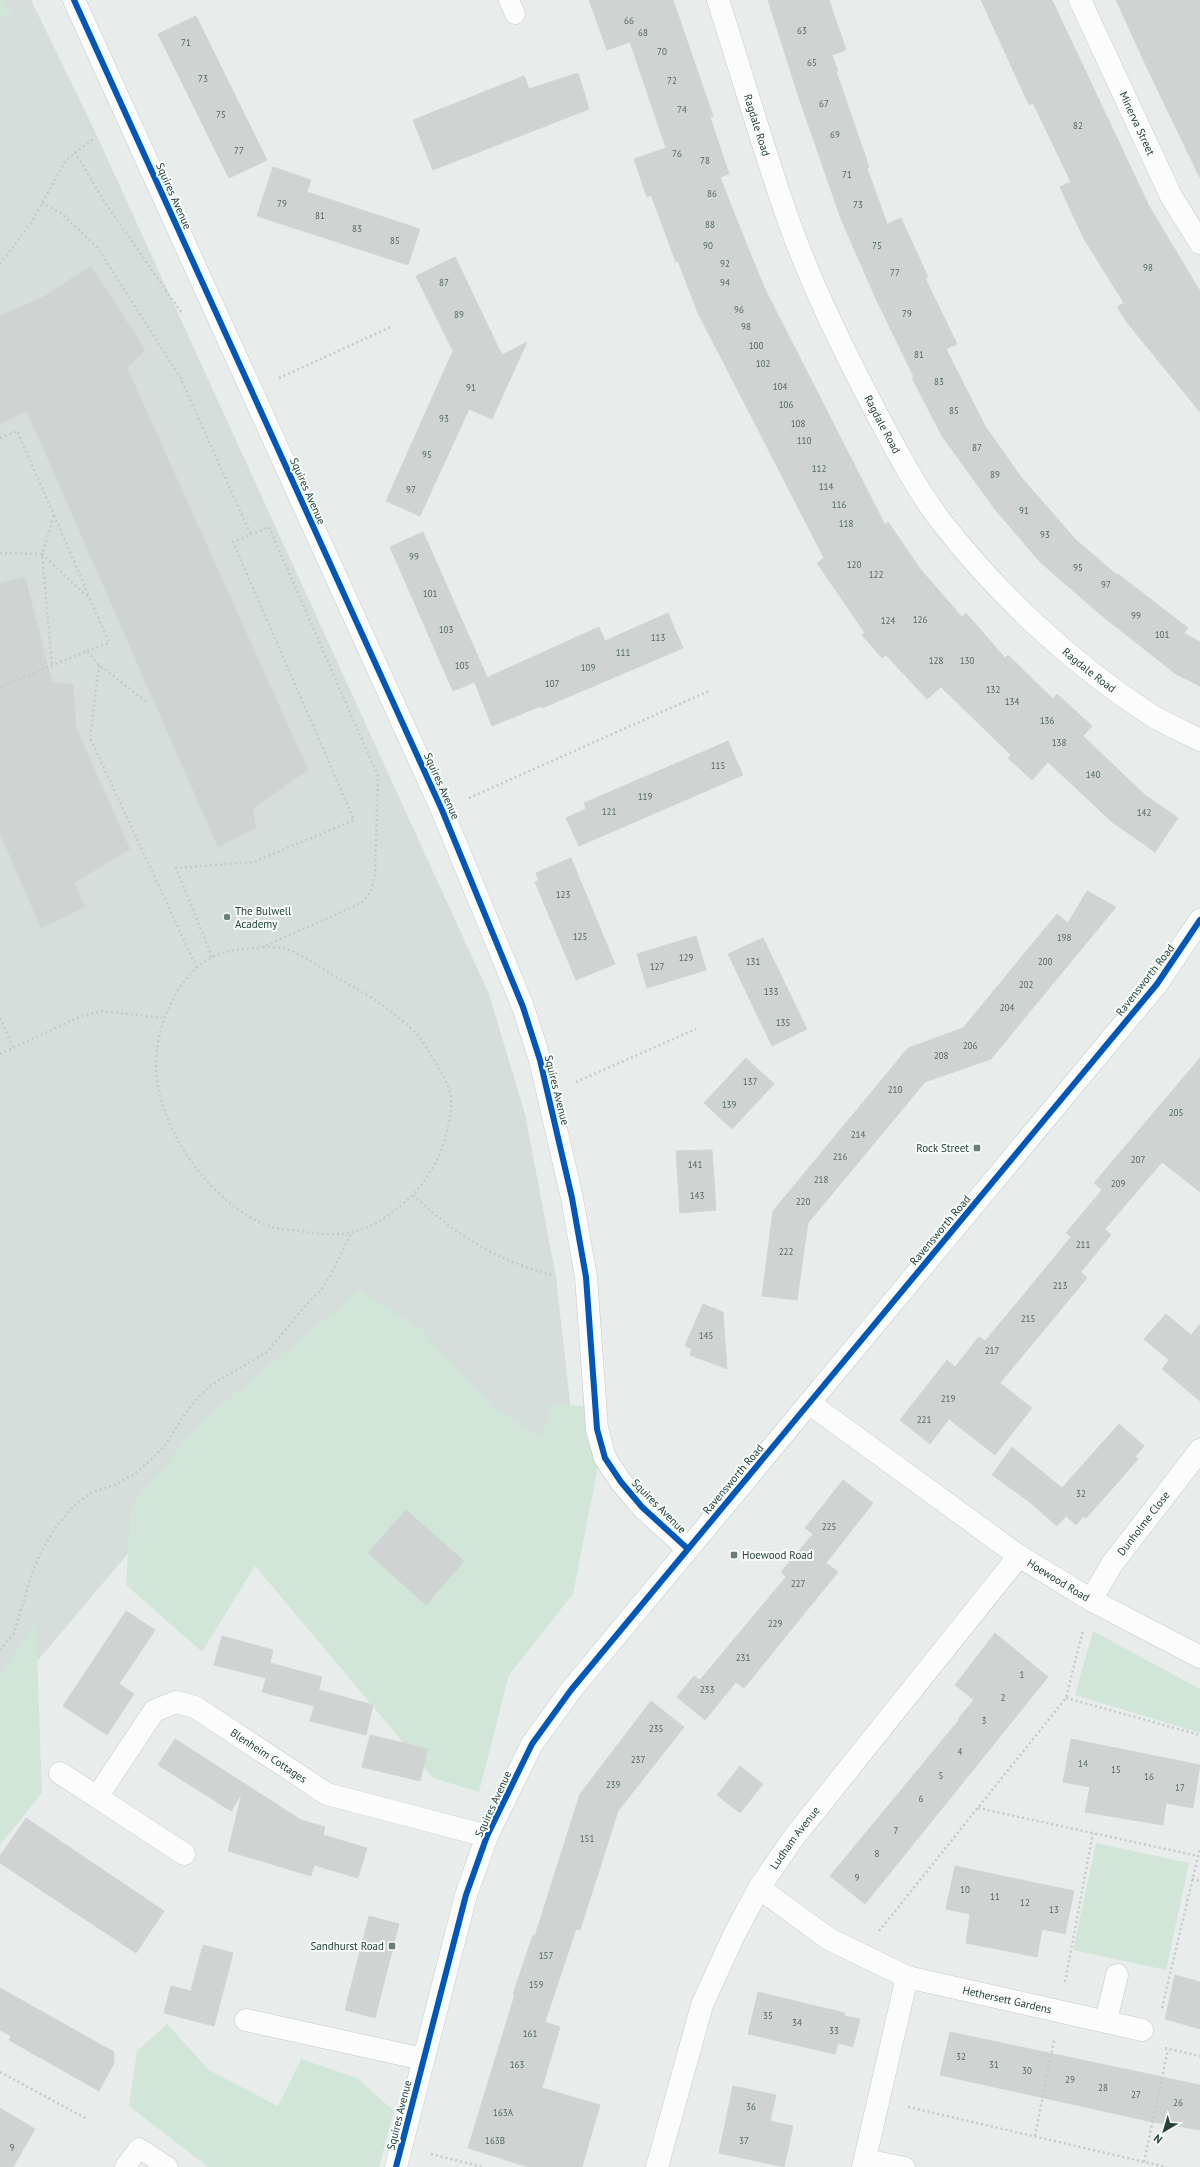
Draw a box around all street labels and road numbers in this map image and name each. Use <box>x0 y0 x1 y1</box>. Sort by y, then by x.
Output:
street label: Minerva Street <box>1116 89 1158 158</box>
street label: Ragdale Road <box>741 92 773 158</box>
street label: Squires Avenue <box>153 160 195 232</box>
street label: Ragdale Road <box>861 393 904 456</box>
street label: Squires Avenue <box>287 455 329 527</box>
street label: Ragdale Road <box>1060 645 1119 696</box>
street label: Squires Avenue <box>421 750 463 822</box>
street label: Ravensworth Road <box>1113 941 1177 1019</box>
street label: Squires Avenue <box>542 1054 573 1127</box>
street label: Ravensworth Road <box>907 1192 973 1268</box>
street label: Ravensworth Road <box>700 1441 766 1517</box>
street label: Squires Avenue <box>629 1476 690 1537</box>
street label: Dunholme Close <box>1114 1488 1173 1558</box>
street label: Hoewood Road <box>1025 1556 1092 1605</box>
street label: Blenheim Cottages <box>228 1725 310 1786</box>
street label: Squires Avenue <box>472 1768 515 1839</box>
street label: Ludham Avenue <box>767 1803 823 1872</box>
street label: Hethersett Gardens <box>961 1983 1053 2016</box>
street label: Squires Avenue <box>384 2078 415 2151</box>

